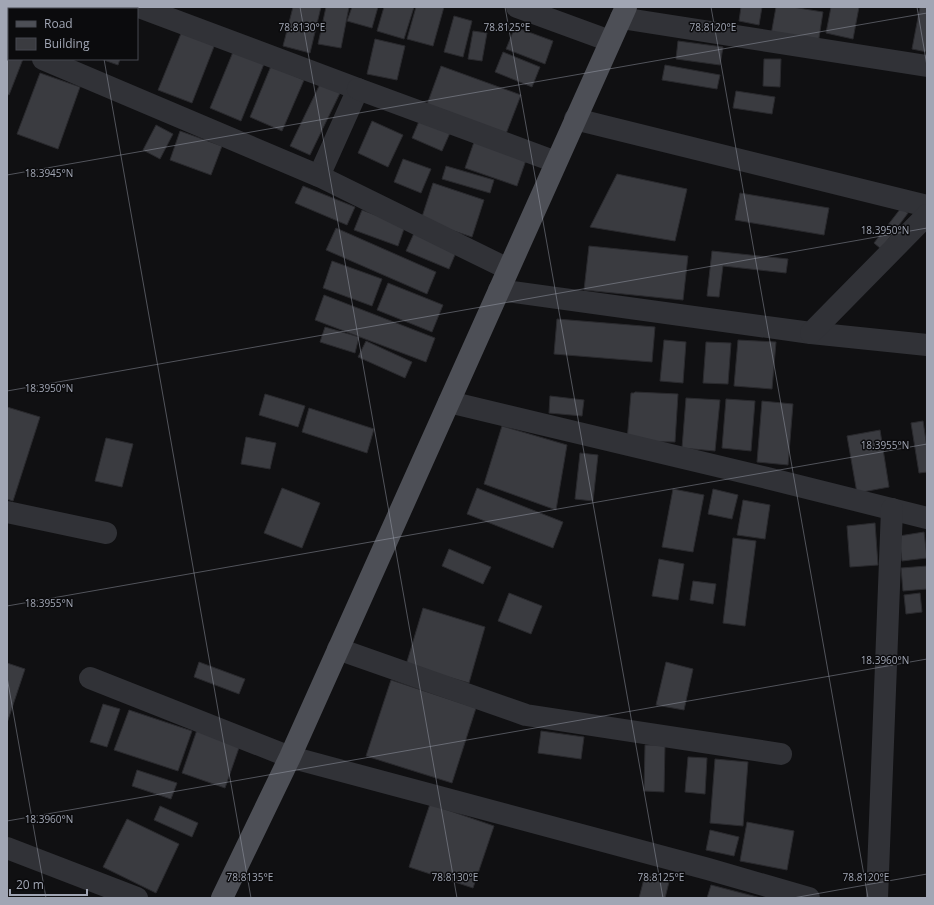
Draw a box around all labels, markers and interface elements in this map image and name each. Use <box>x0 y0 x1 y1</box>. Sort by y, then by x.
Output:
legend <box>8 8 138 60</box>
text: Road <box>44 15 73 32</box>
text: 78.8130°E <box>279 20 325 34</box>
text: 78.8125°E <box>484 20 530 34</box>
text: 78.8120°E <box>690 20 736 34</box>
text: Building <box>44 35 90 52</box>
text: 18.3945°N <box>25 166 73 180</box>
text: 18.3950°N <box>861 223 909 237</box>
text: 18.3950°N <box>25 381 73 395</box>
text: 18.3955°N <box>861 438 909 452</box>
text: 18.3955°N <box>25 596 73 610</box>
text: 18.3960°N <box>861 653 909 667</box>
text: 18.3960°N <box>25 812 73 826</box>
text: 78.8135°E <box>227 870 273 884</box>
text: 78.8130°E <box>432 870 478 884</box>
text: 78.8125°E <box>638 870 684 884</box>
text: 78.8120°E <box>843 870 889 884</box>
scale bar <box>10 871 87 897</box>
text: 20 m <box>16 876 44 893</box>

